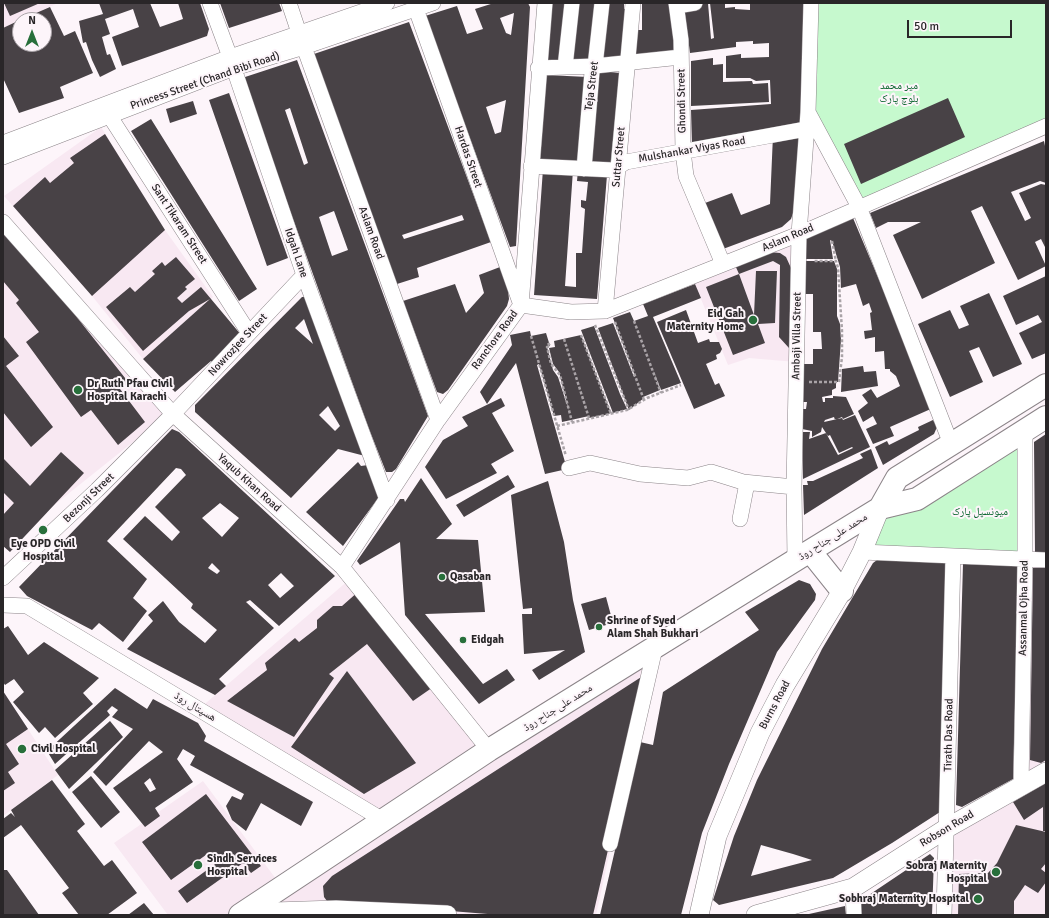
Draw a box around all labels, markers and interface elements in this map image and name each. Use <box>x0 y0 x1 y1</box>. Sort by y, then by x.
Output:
north arrow <box>12 12 52 52</box>
scale bar <box>909 12 1014 38</box>
text: N <box>28 14 36 27</box>
text: 50 m <box>914 19 939 34</box>
street label: Princess Street (Chand Bibi Road) <box>129 49 281 113</box>
street label: Teja Street <box>582 61 602 111</box>
street label: Ghondi Street <box>675 69 689 133</box>
park label: میر محمد بلوچ پارک <box>879 79 919 105</box>
street label: Hardas Street <box>451 124 485 190</box>
street label: Suttar Street <box>610 126 628 188</box>
street label: Mulshankar Viyas Road <box>637 134 747 166</box>
street label: Sant Tikaram Street <box>148 181 210 267</box>
street label: Aslam Road <box>355 205 387 261</box>
street label: Aslam Road <box>760 221 816 255</box>
street label: Idgah Lane <box>281 226 311 280</box>
street label: Ambaji Villa Street <box>790 292 804 380</box>
place label: Eid Gah Maternity Home <box>666 307 744 333</box>
street label: Ranchore Road <box>469 308 521 372</box>
street label: Nowrozjee Street <box>206 311 270 379</box>
marker: Eid Gah Maternity Home <box>747 314 759 326</box>
place label: Dr Ruth Pfau Civil Hospital Karachi <box>87 377 173 403</box>
marker: Dr Ruth Pfau Civil Hospital Karachi <box>72 384 84 396</box>
street label: Yaqub Khan Road <box>215 451 283 515</box>
street label: Bezonji Street <box>61 470 117 526</box>
park label: میونسپل پارک <box>952 505 1008 519</box>
street label: محمد علی جناح روڈ <box>796 510 870 564</box>
marker: Eye OPD Civil Hospital <box>37 524 49 536</box>
place label: Eye OPD Civil Hospital <box>11 537 75 563</box>
street label: Assanmal Ojha Road <box>1017 560 1031 656</box>
place label: Qasaban <box>450 570 491 584</box>
marker: Qasaban <box>437 572 447 582</box>
place label: Shrine of Syed Alam Shah Bukhari <box>607 614 699 640</box>
marker: Shrine of Syed Alam Shah Bukhari <box>594 622 604 632</box>
place label: Eidgah <box>471 633 504 647</box>
marker: Eidgah <box>458 635 468 645</box>
street label: Burns Road <box>757 678 793 732</box>
street label: محمد علی جناح روڈ <box>521 681 595 735</box>
street label: ھسپتال روڈ <box>172 689 218 725</box>
street label: Tirath Das Road <box>942 698 956 772</box>
place label: Civil Hospital <box>31 742 96 756</box>
marker: Civil Hospital <box>16 743 28 755</box>
street label: Robson Road <box>918 808 976 850</box>
place label: Sindh Services Hospital <box>207 852 277 878</box>
marker: Sindh Services Hospital <box>192 859 204 871</box>
place label: Sobraj Maternity Hospital <box>906 859 987 885</box>
marker: Sobraj Maternity Hospital <box>990 866 1002 878</box>
place label: Sobhraj Maternity Hospital <box>839 892 969 906</box>
marker: Sobhraj Maternity Hospital <box>972 893 984 905</box>

